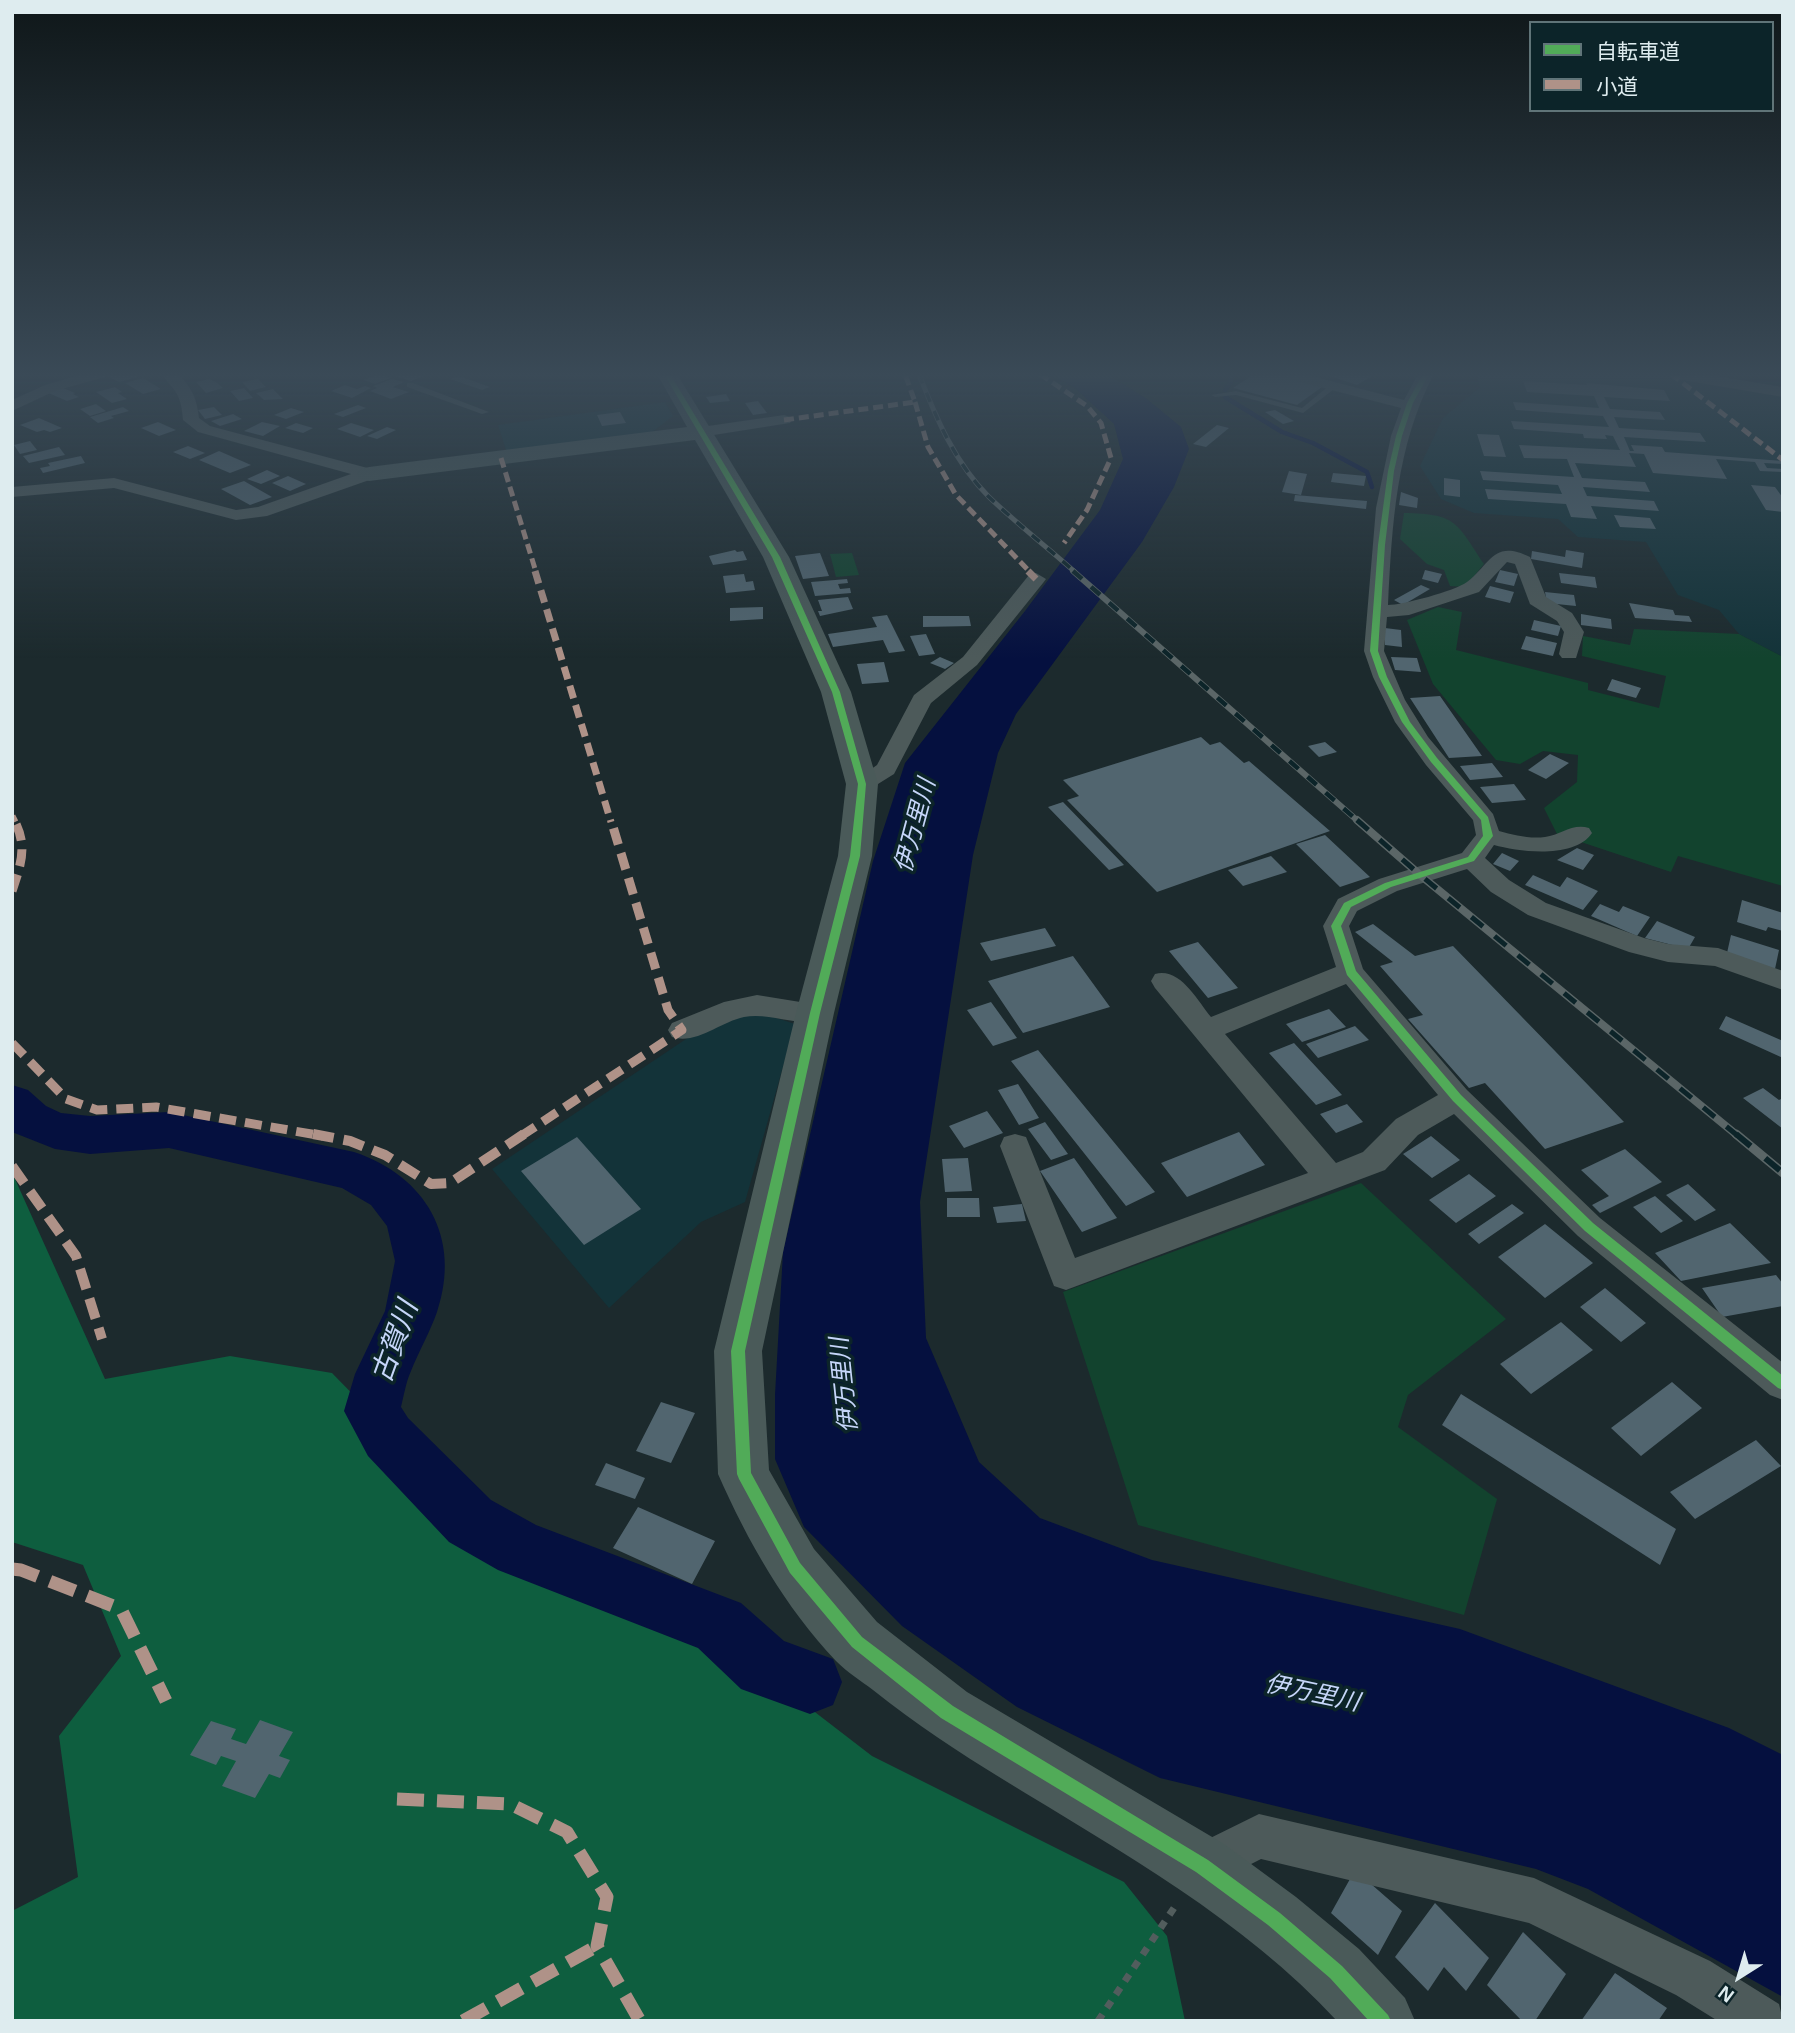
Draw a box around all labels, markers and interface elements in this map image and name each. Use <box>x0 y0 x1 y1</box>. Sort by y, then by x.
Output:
legend <box>1529 21 1774 112</box>
text: 自転車道 <box>1596 40 1680 63</box>
text: 小道 <box>1596 75 1638 98</box>
water label: 伊万里川 <box>890 776 942 876</box>
water label: 古賀川 <box>366 1297 426 1387</box>
water label: 伊万里川 <box>826 1336 864 1434</box>
water label: 伊万里川 <box>1262 1670 1362 1718</box>
north arrow <box>1704 1942 1774 2012</box>
text: N <box>1714 1982 1738 2007</box>

